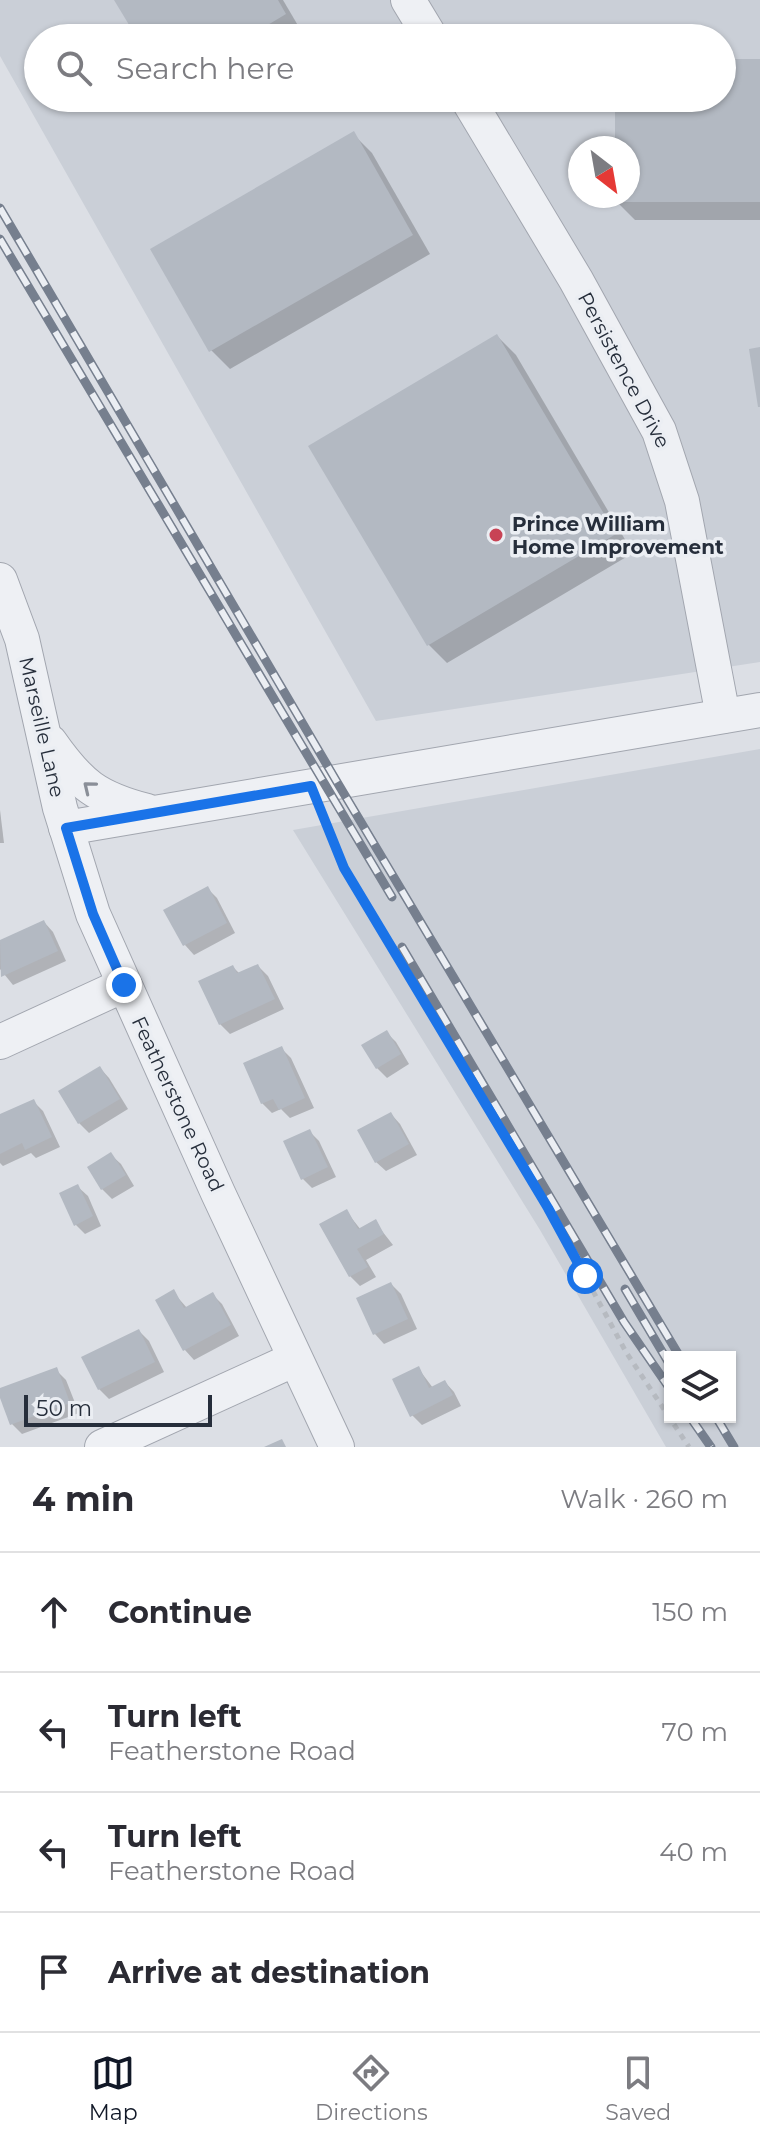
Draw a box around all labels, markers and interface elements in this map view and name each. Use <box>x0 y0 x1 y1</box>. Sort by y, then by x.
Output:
search box <box>24 24 736 112</box>
icon: search <box>52 46 96 90</box>
text: Search here <box>116 50 294 87</box>
north arrow <box>568 136 640 208</box>
street label: Persistence Drive <box>573 288 675 452</box>
place label: Prince William Home Improvement <box>512 512 724 559</box>
marker: Prince William Home Improvement <box>487 526 505 544</box>
street label: Marseille Lane <box>14 654 70 800</box>
one-way arrow <box>83 782 98 796</box>
route end <box>106 967 142 1003</box>
street label: Featherstone Road <box>127 1012 229 1196</box>
route start <box>567 1258 603 1294</box>
map controls <box>664 1351 736 1423</box>
button: layers <box>664 1351 736 1423</box>
scale bar <box>24 1391 212 1427</box>
text: 50 m <box>36 1395 92 1422</box>
text: 4 min <box>32 1478 134 1520</box>
text: Walk · 260 m <box>560 1483 728 1515</box>
icon: ahead <box>32 1590 76 1634</box>
text: Continue <box>108 1594 252 1631</box>
text: 150 m <box>652 1596 728 1628</box>
text: Turn left <box>108 1698 241 1735</box>
icon: left <box>32 1710 76 1754</box>
text: 70 m <box>662 1716 728 1748</box>
text: Featherstone Road <box>108 1735 356 1767</box>
text: Turn left <box>108 1818 241 1855</box>
icon: left <box>32 1830 76 1874</box>
text: 40 m <box>659 1836 728 1868</box>
text: Featherstone Road <box>108 1855 356 1887</box>
icon: arrive <box>32 1950 76 1994</box>
text: Arrive at destination <box>108 1954 430 1991</box>
tab: Map <box>89 2051 138 2126</box>
tab: Directions <box>315 2051 428 2126</box>
tab: Saved <box>605 2051 671 2126</box>

